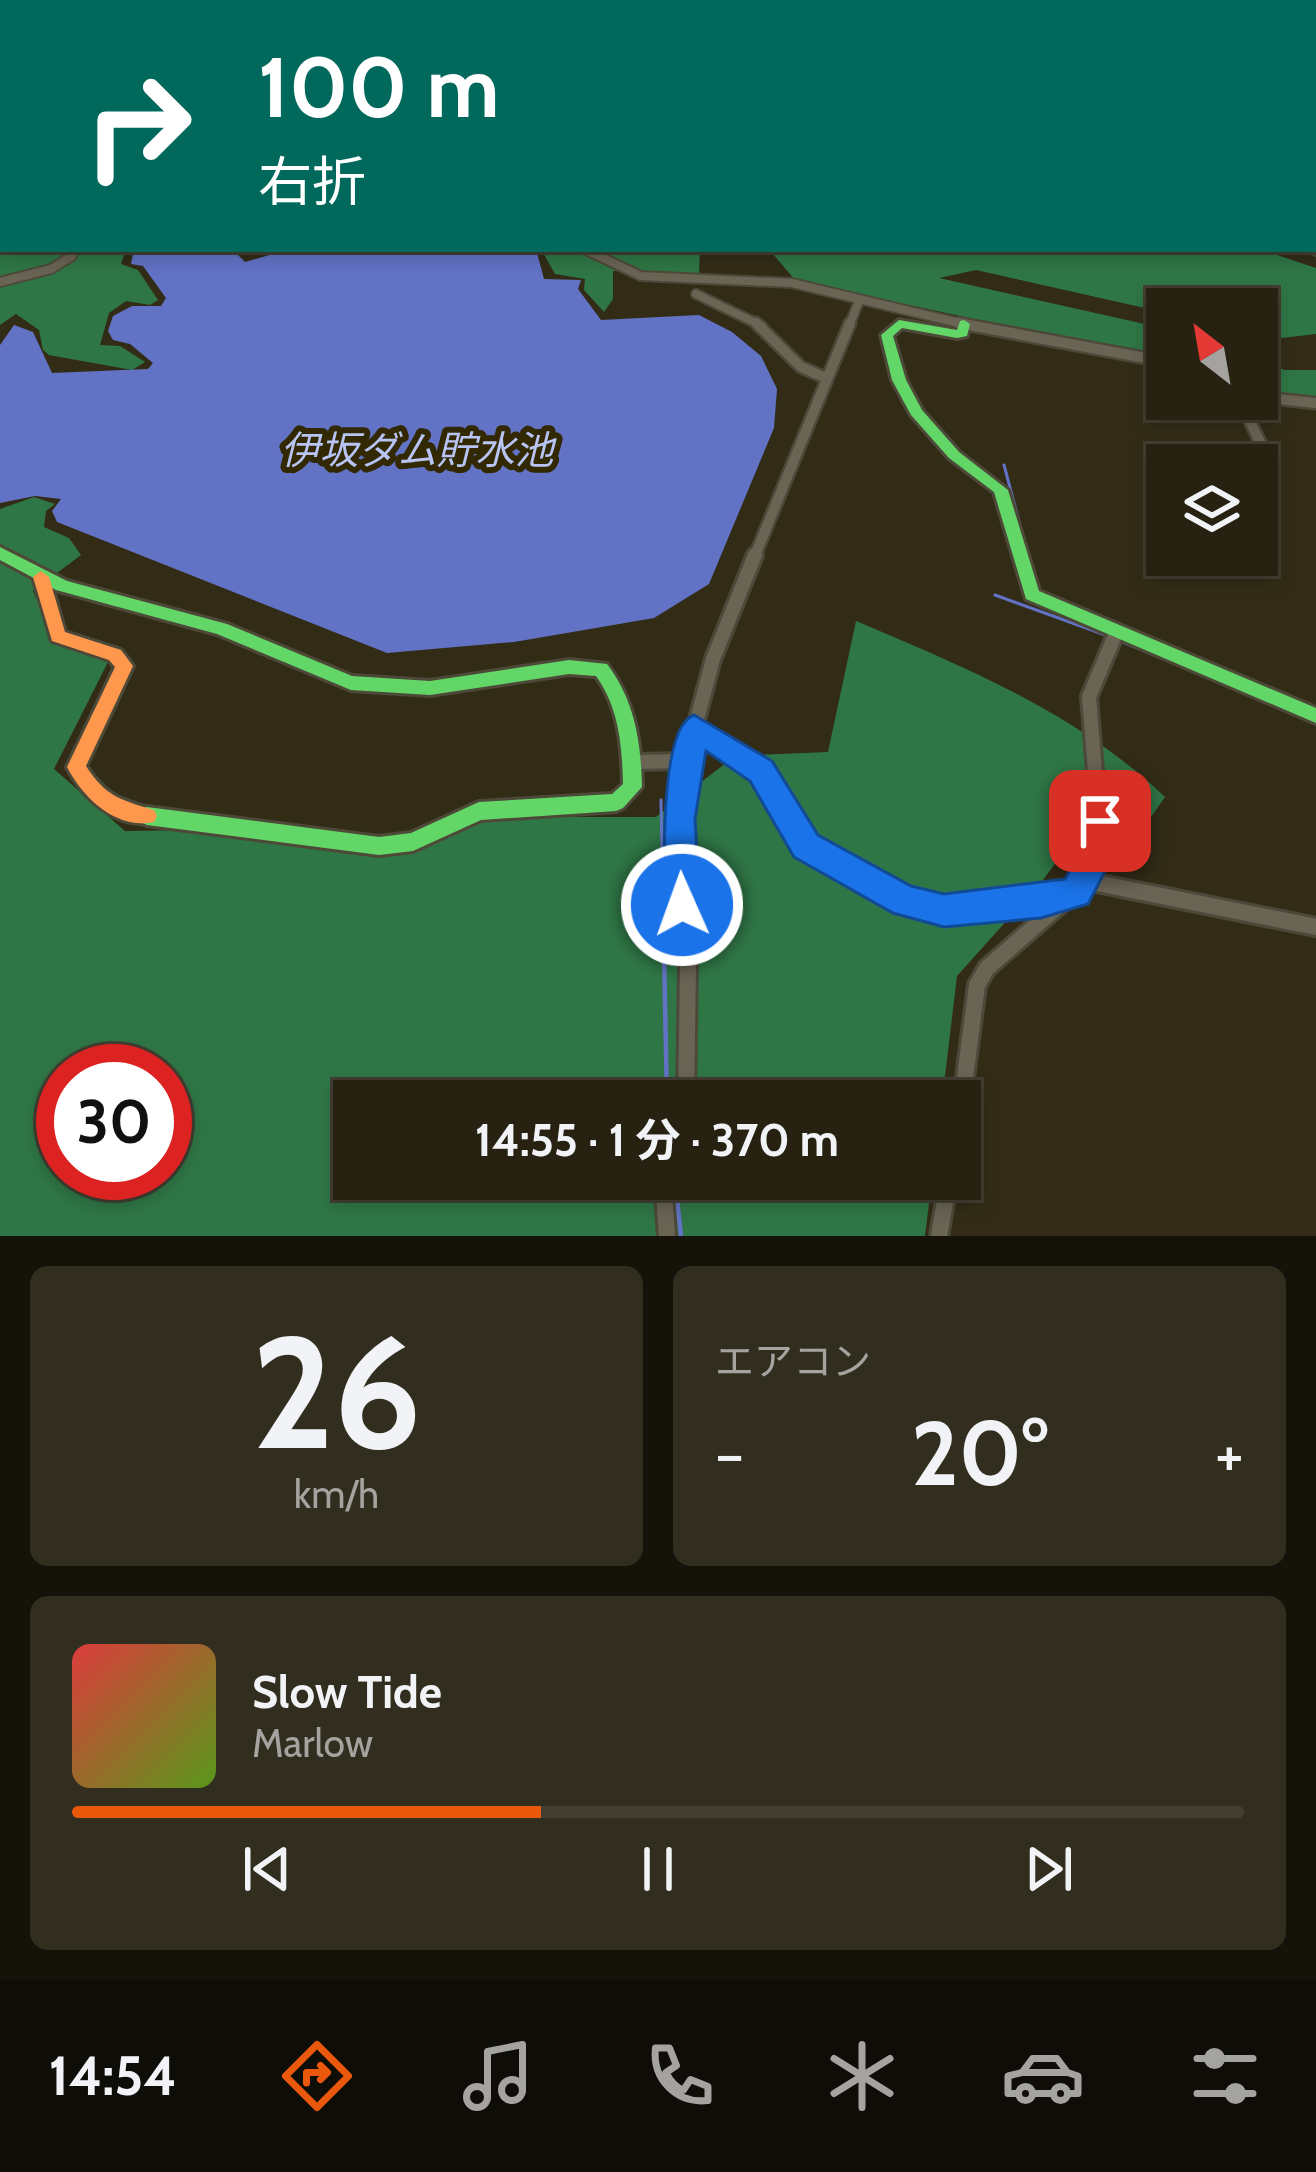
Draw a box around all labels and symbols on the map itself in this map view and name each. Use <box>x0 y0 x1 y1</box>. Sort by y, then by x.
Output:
north arrow <box>1146 288 1278 420</box>
water label: 伊坂ダム貯水池 <box>280 426 557 474</box>
pin <box>1049 770 1151 872</box>
position arrow <box>619 842 745 968</box>
speed limit sign: 30 <box>36 1044 192 1200</box>

